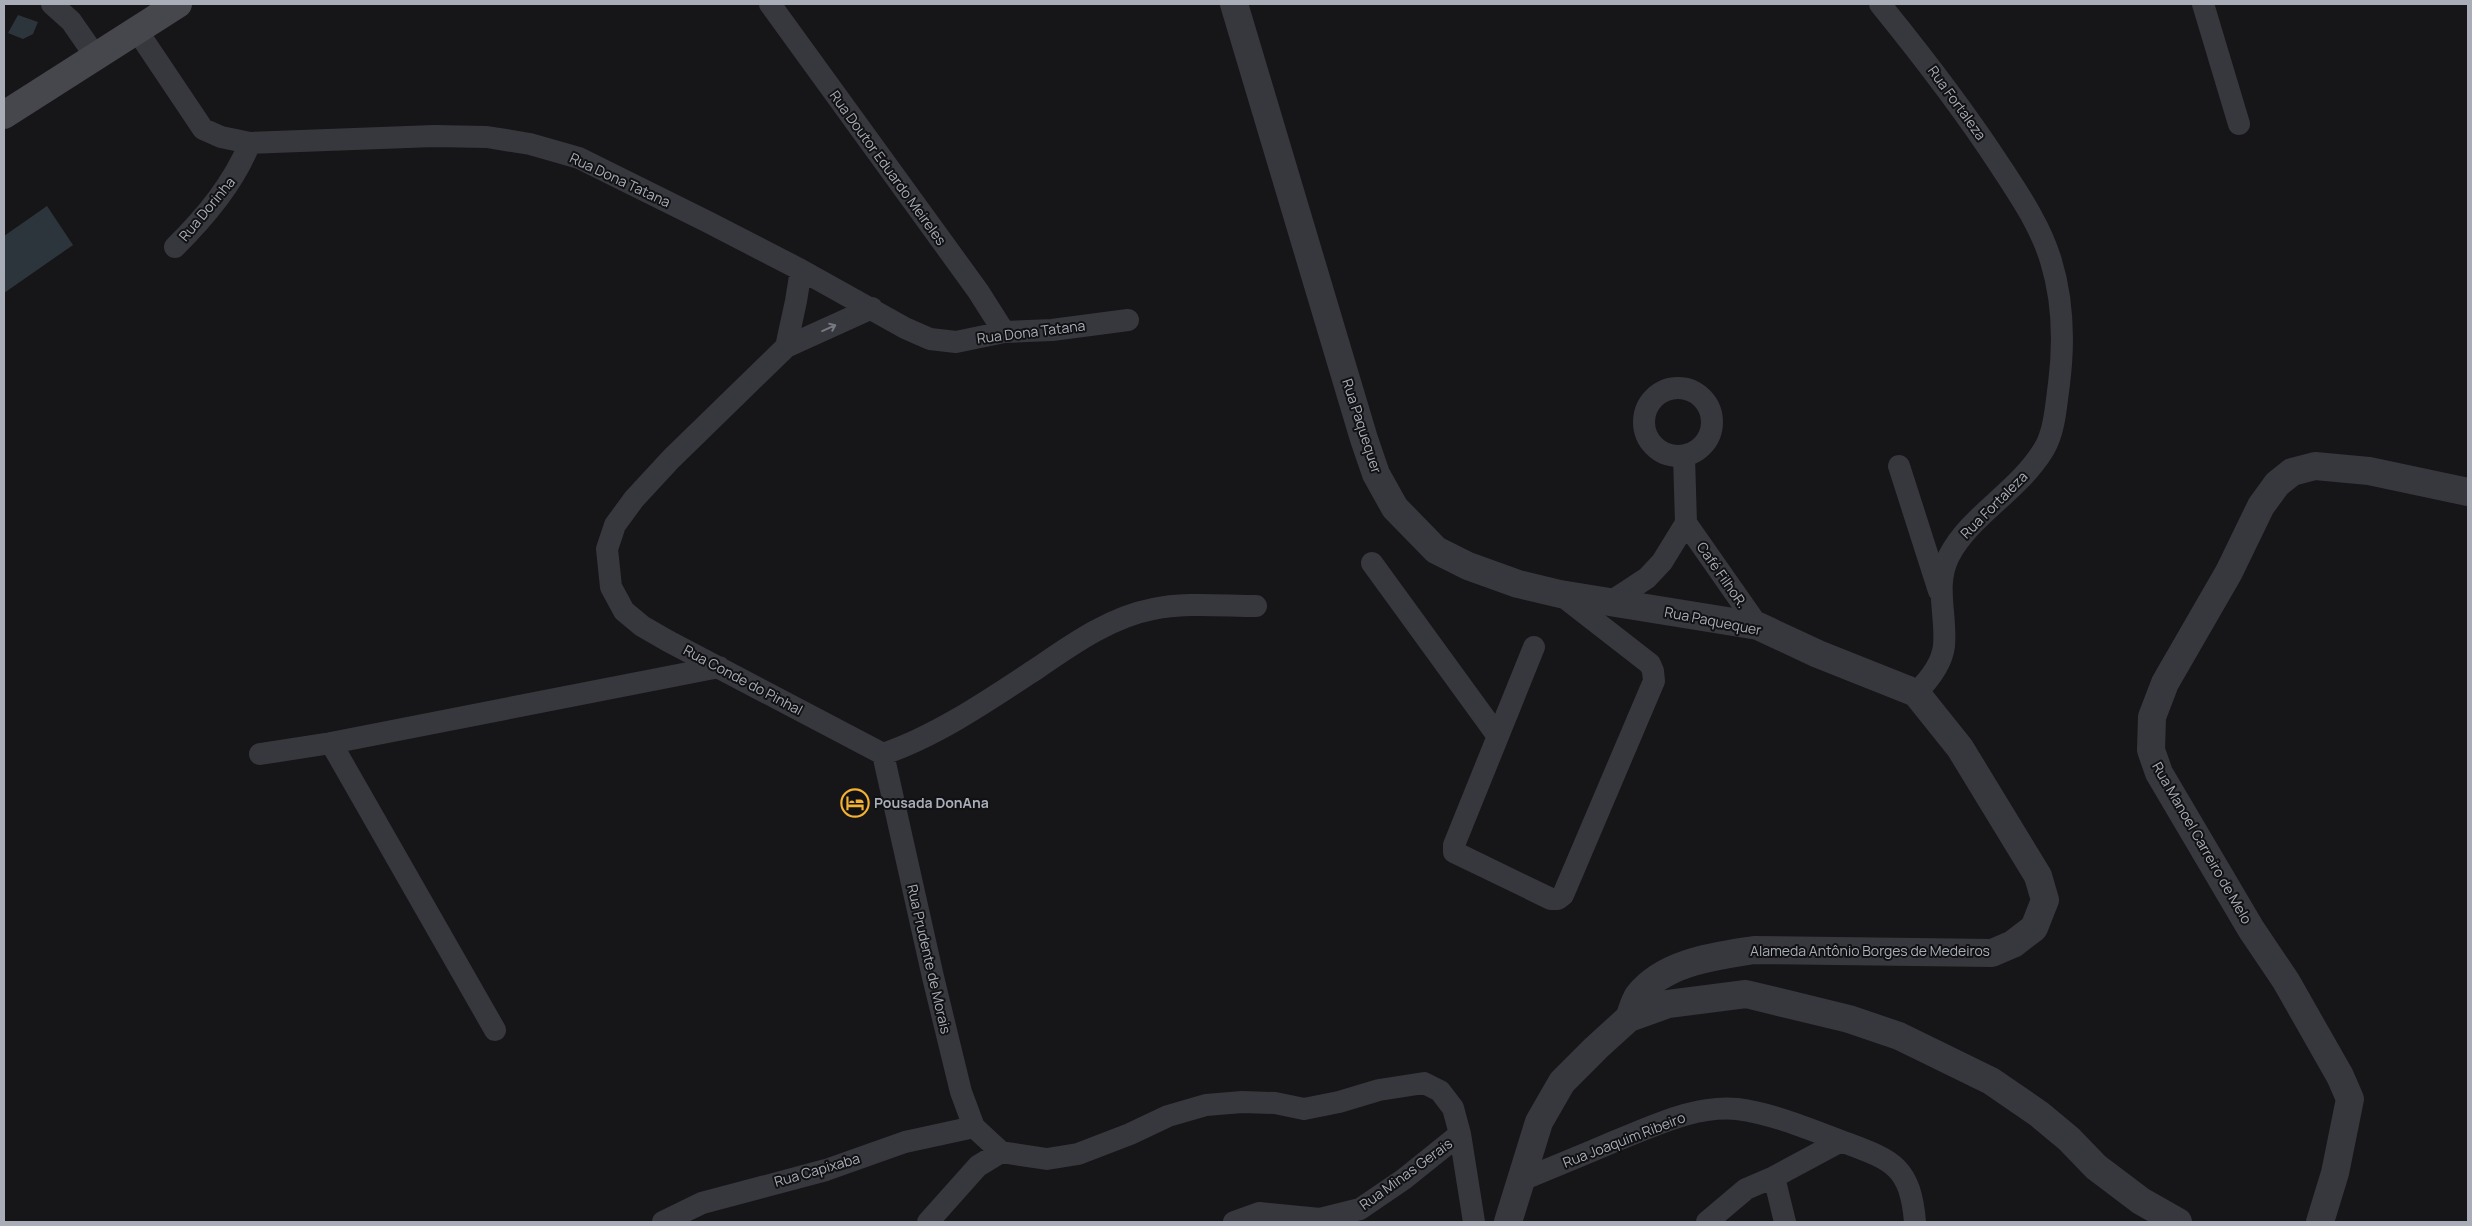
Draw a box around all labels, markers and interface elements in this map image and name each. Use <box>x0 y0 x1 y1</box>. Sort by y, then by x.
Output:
street label: Rua Fortaleza <box>1924 62 1991 144</box>
street label: Rua Doutor Eduardo Meireles <box>826 87 951 249</box>
street label: Rua Dona Tatana <box>567 148 674 211</box>
street label: Rua Dorinha <box>174 173 239 245</box>
street label: Rua Dona Tatana <box>976 315 1086 348</box>
one-way arrow <box>821 323 836 332</box>
street label: Rua Paquequer <box>1338 376 1387 476</box>
street label: Rua Fortaleza <box>1956 467 2031 542</box>
street label: Café FilhoR. <box>1693 538 1752 611</box>
street label: Rua Paquequer <box>1663 602 1763 639</box>
street label: Rua Conde do Pinhal <box>680 640 806 719</box>
street label: Rua Manoel Carreiro de Melo <box>2148 758 2257 927</box>
hotel icon: Pousada DonAna <box>840 788 870 818</box>
place label: Pousada DonAna <box>874 793 989 812</box>
street label: Rua Prudente de Morais <box>903 882 956 1036</box>
street label: Alameda Antônio Borges de Medeiros <box>1750 941 1990 960</box>
street label: Rua Joaquim Ribeiro <box>1560 1107 1688 1172</box>
street label: Rua Minas Gerais <box>1356 1134 1456 1214</box>
street label: Rua Capixaba <box>772 1148 862 1191</box>

